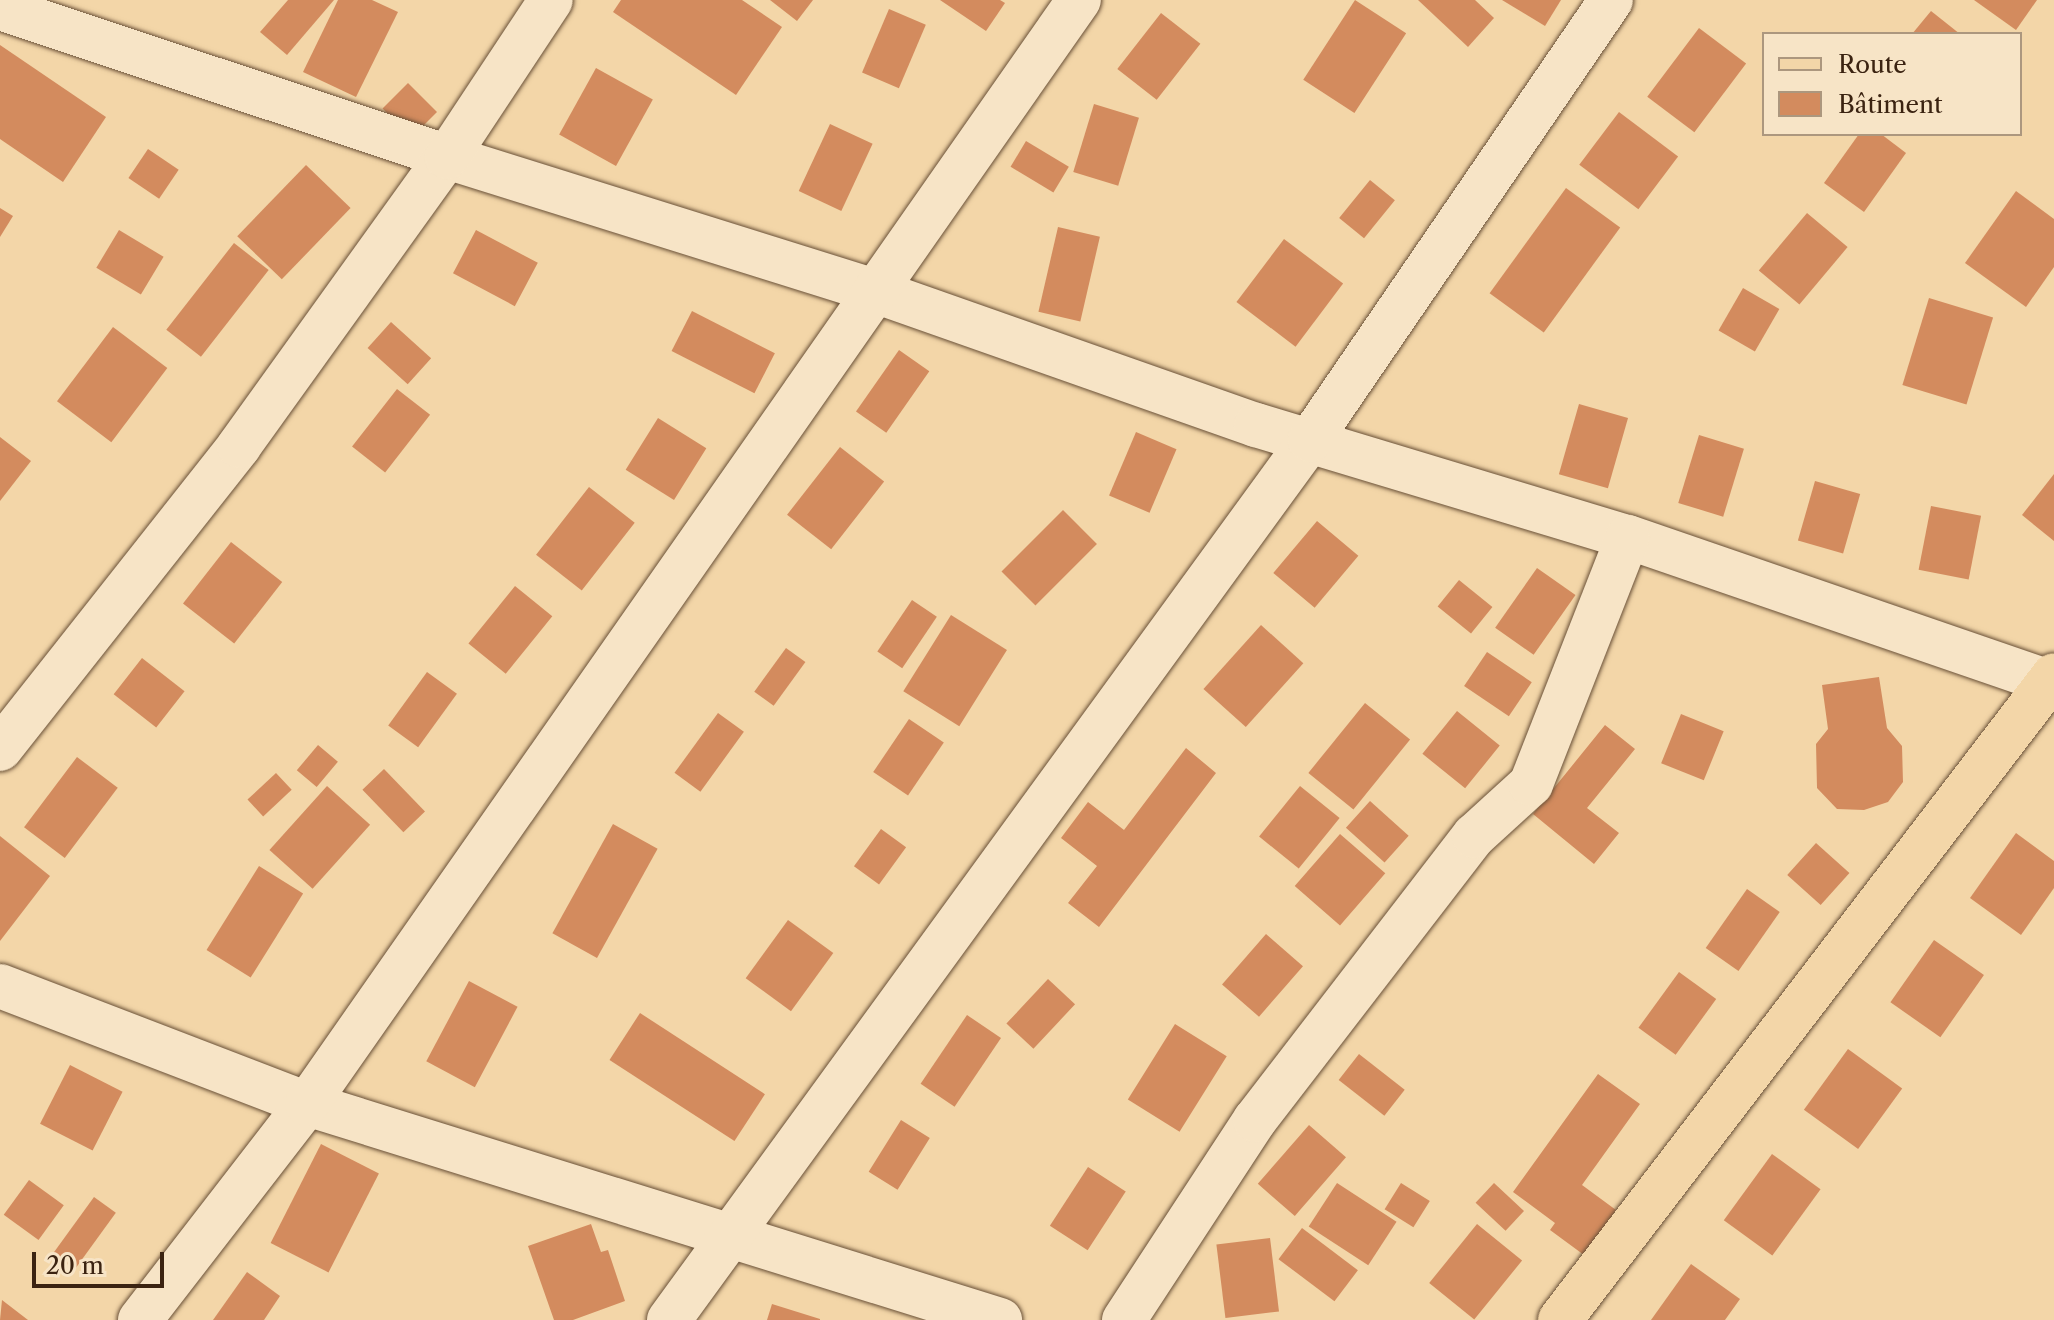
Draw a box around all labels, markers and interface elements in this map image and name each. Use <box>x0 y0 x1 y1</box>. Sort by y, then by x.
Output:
legend <box>1762 32 2022 136</box>
text: Route <box>1838 50 1907 79</box>
text: Bâtiment <box>1838 90 1943 119</box>
scale bar <box>36 1236 168 1286</box>
text: 20 m <box>46 1251 104 1280</box>

